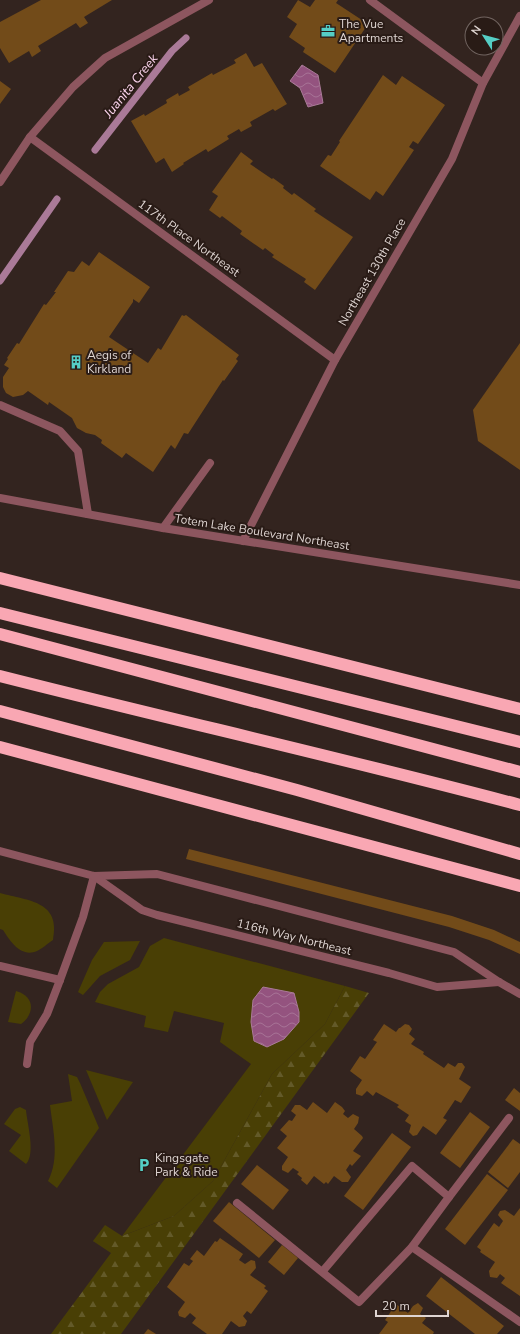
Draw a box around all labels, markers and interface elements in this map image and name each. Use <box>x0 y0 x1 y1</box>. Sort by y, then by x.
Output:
place label: The Vue Apartments <box>339 16 404 46</box>
north arrow <box>464 16 504 56</box>
office icon: The Vue Apartments <box>320 23 336 39</box>
text: N <box>468 23 485 38</box>
water label: Juanita Creek <box>99 50 163 122</box>
street label: 117th Place Northeast <box>135 196 244 281</box>
street label: Northeast 130th Place <box>335 215 409 329</box>
place label: Aegis of Kirkland <box>87 347 132 377</box>
building icon: Aegis of Kirkland <box>68 354 84 370</box>
street label: Totem Lake Boulevard Northeast <box>173 510 351 554</box>
street label: 116th Way Northeast <box>235 915 354 959</box>
place label: Kingsgate Park & Ride <box>155 1150 218 1180</box>
parking icon: Kingsgate Park & Ride <box>136 1157 152 1173</box>
scale bar <box>376 1292 448 1318</box>
text: 20 m <box>382 1298 410 1314</box>

